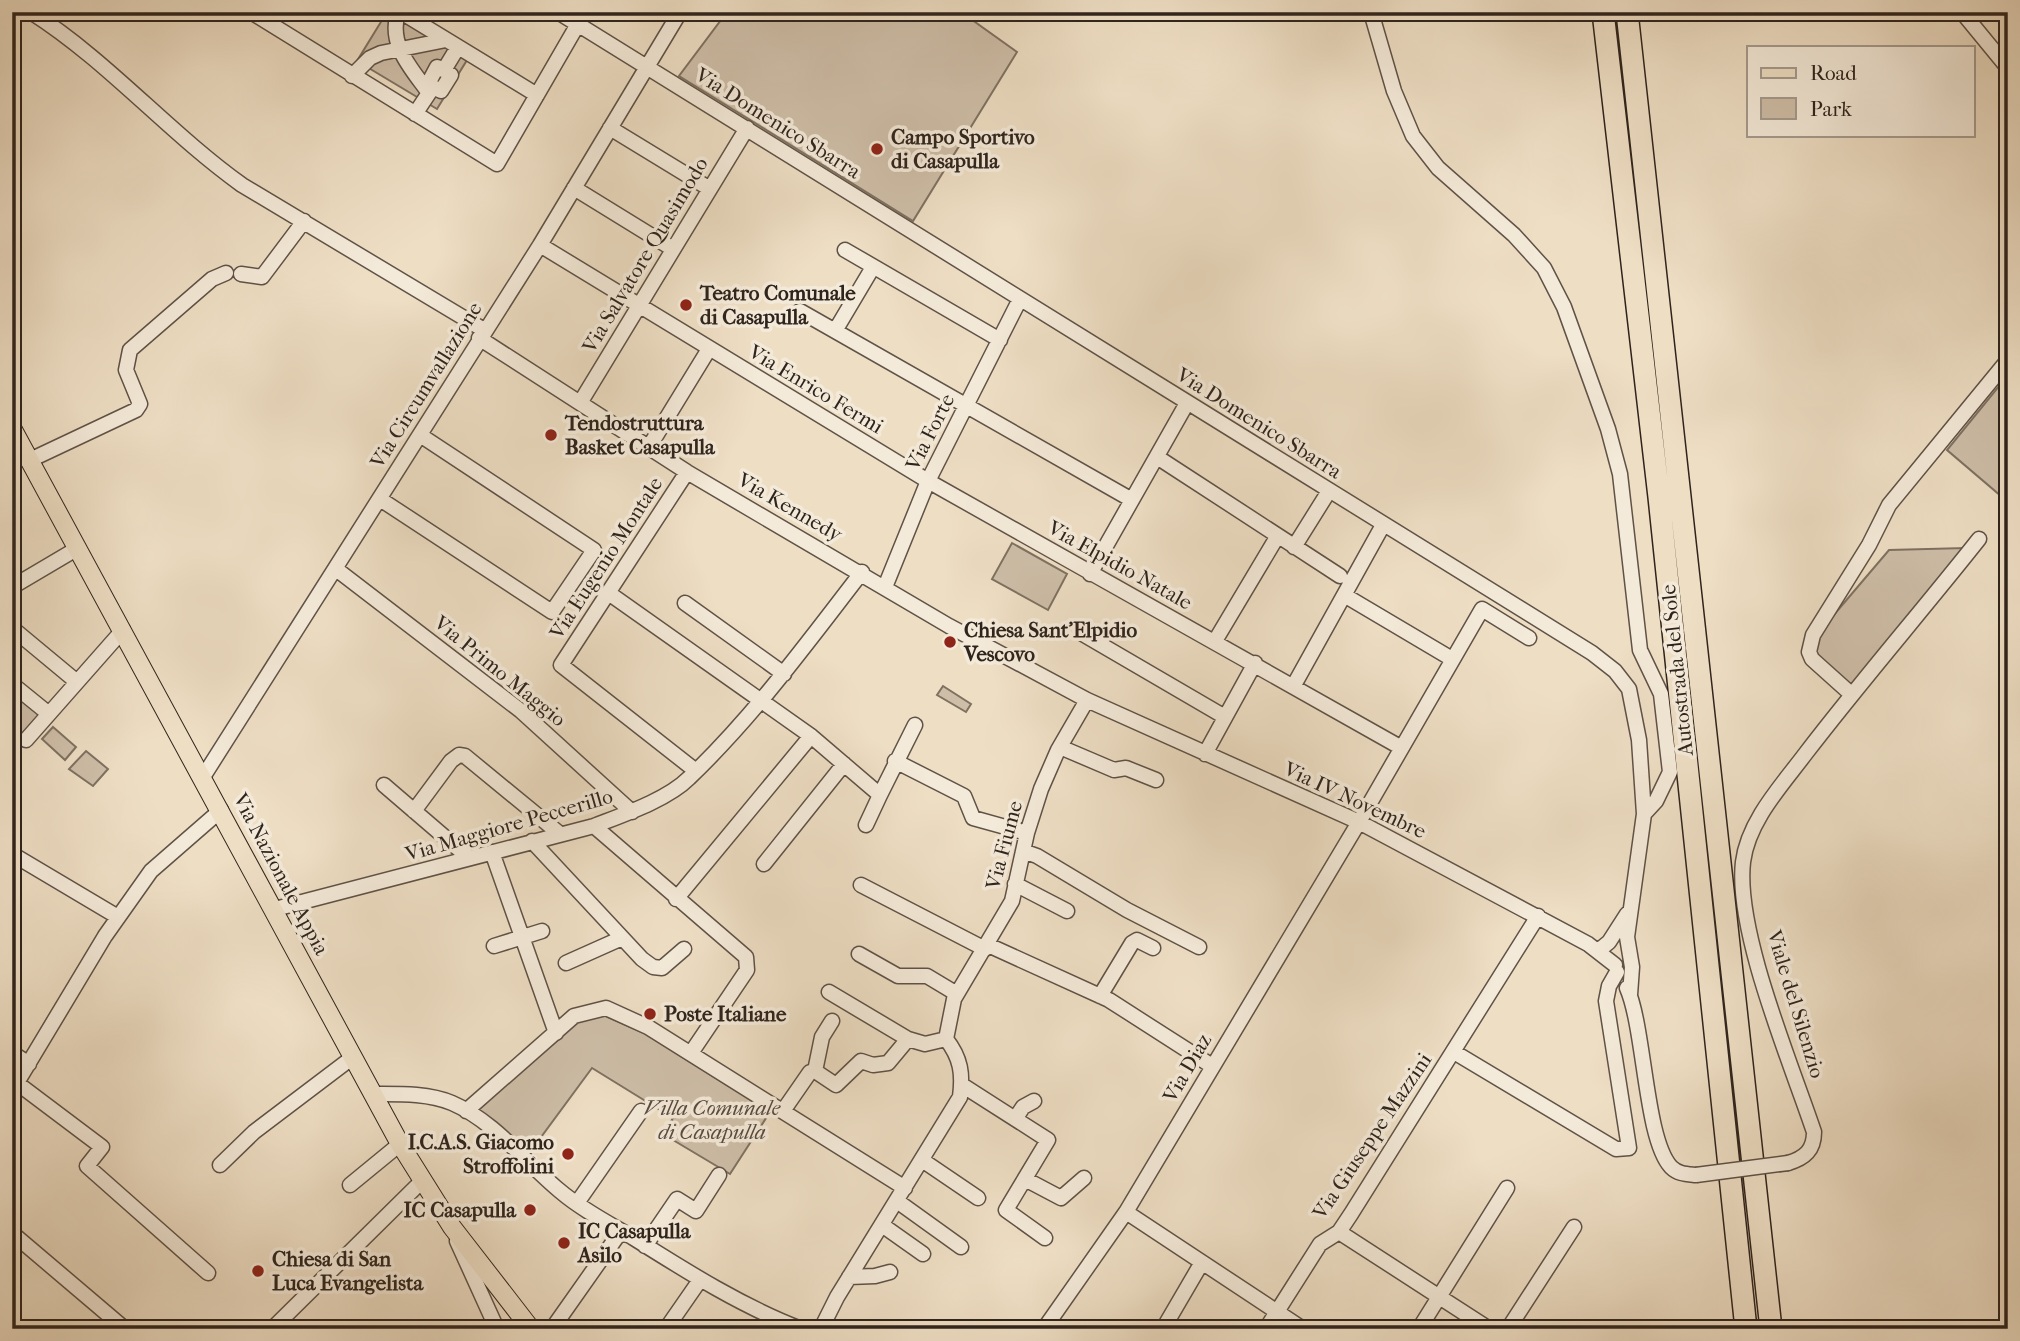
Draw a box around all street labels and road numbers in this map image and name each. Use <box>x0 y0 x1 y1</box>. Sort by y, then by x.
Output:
street label: Via Domenico Sbarra <box>690 62 865 184</box>
street label: Via Salvatore Quasimodo <box>577 153 713 358</box>
street label: Via Circumvallazione <box>365 298 487 473</box>
street label: Via Enrico Fermi <box>744 339 888 439</box>
street label: Via Domenico Sbarra <box>1171 362 1346 484</box>
street label: Via Forte <box>900 390 959 475</box>
street label: Via Kennedy <box>733 467 847 547</box>
street label: Via Eugenio Montale <box>544 472 667 644</box>
street label: Via Elpidio Natale <box>1043 515 1196 615</box>
street label: Autostrada del Sole <box>1656 583 1698 758</box>
street label: Via Primo Maggio <box>429 610 571 731</box>
street label: Via IV Novembre <box>1279 756 1430 843</box>
street label: Via Maggiore Peccerillo <box>402 784 615 866</box>
street label: Via Nazionale Appia <box>228 788 334 959</box>
street label: Via Fiume <box>980 798 1027 893</box>
street label: Viale del Silenzio <box>1762 926 1830 1081</box>
street label: Via Diaz <box>1157 1029 1216 1107</box>
street label: Via Giuseppe Mazzini <box>1307 1049 1436 1224</box>

